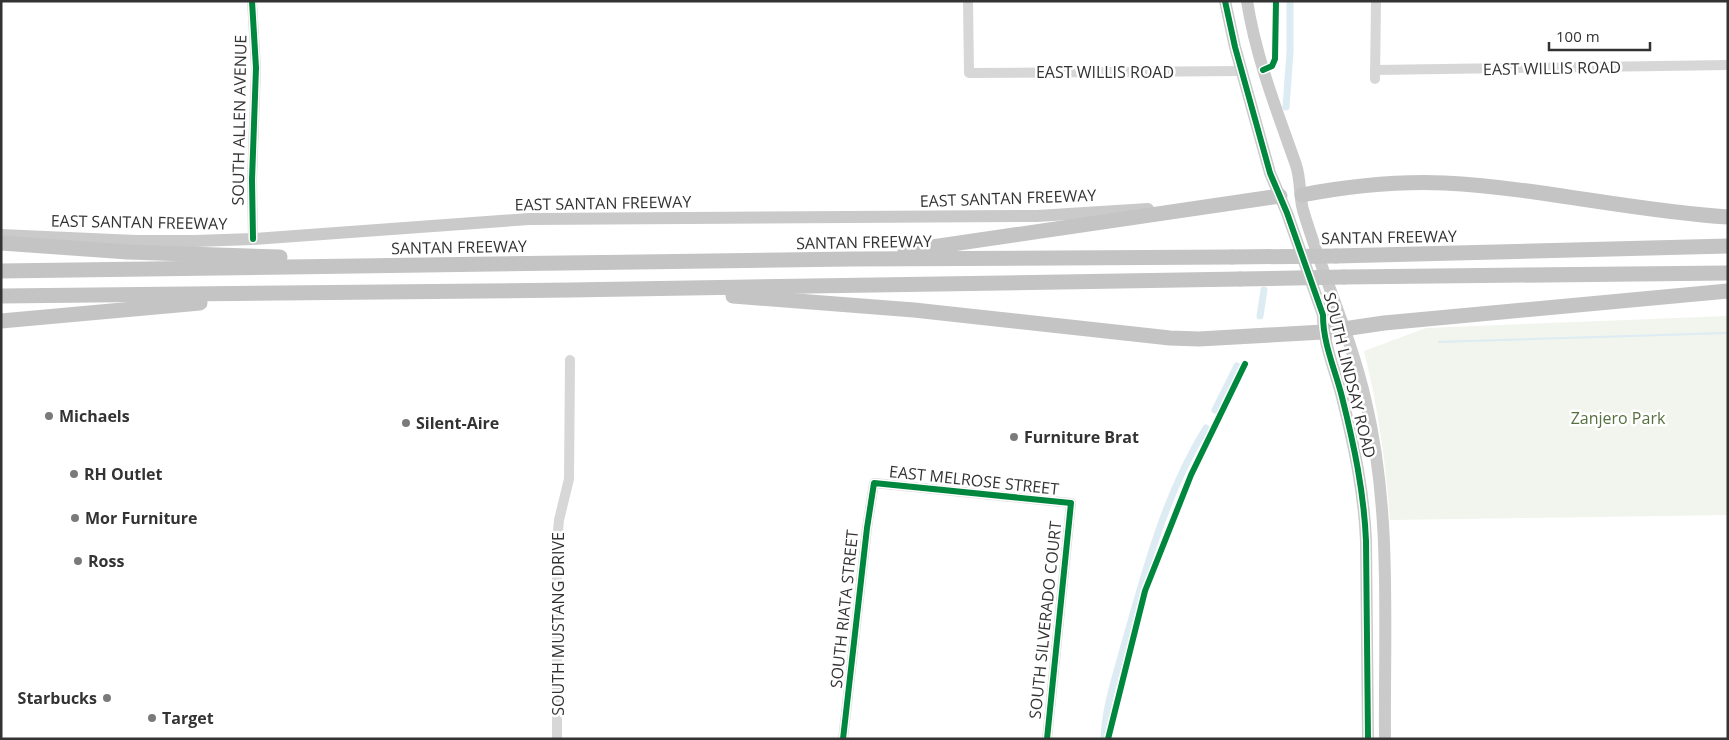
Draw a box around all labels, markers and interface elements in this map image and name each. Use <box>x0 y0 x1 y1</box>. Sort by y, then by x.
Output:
scale bar <box>1549 20 1650 52</box>
text: 100 m <box>1556 26 1600 46</box>
street label: SOUTH ALLEN AVENUE <box>227 34 251 206</box>
street label: EAST WILLIS ROAD <box>1483 56 1621 80</box>
street label: EAST WILLIS ROAD <box>1036 61 1174 83</box>
street label: EAST SANTAN FREEWAY <box>919 184 1097 212</box>
street label: EAST SANTAN FREEWAY <box>515 190 692 216</box>
street label: EAST SANTAN FREEWAY <box>51 209 228 235</box>
street label: SANTAN FREEWAY <box>1321 225 1457 249</box>
street label: SANTAN FREEWAY <box>796 230 932 254</box>
street label: SANTAN FREEWAY <box>391 235 527 259</box>
street label: SOUTH LINDSAY ROAD <box>1319 290 1381 460</box>
place label: Michaels <box>59 405 130 427</box>
park label: Zanjero Park <box>1571 407 1666 429</box>
marker: Michaels <box>43 410 55 422</box>
place label: Silent-Aire <box>416 412 499 434</box>
marker: Silent-Aire <box>400 417 412 429</box>
place label: Furniture Brat <box>1024 426 1139 448</box>
marker: Furniture Brat <box>1008 431 1020 443</box>
street label: EAST MELROSE STREET <box>888 460 1060 500</box>
place label: RH Outlet <box>84 463 162 485</box>
marker: RH Outlet <box>68 468 80 480</box>
place label: Mor Furniture <box>85 507 198 529</box>
marker: Mor Furniture <box>69 512 81 524</box>
street label: SOUTH SILVERADO COURT <box>1024 520 1066 720</box>
street label: SOUTH RIATA STREET <box>825 528 863 689</box>
street label: SOUTH MUSTANG DRIVE <box>547 532 569 716</box>
place label: Ross <box>88 550 124 572</box>
marker: Ross <box>72 555 84 567</box>
place label: Starbucks <box>18 687 97 709</box>
marker: Starbucks <box>101 692 113 704</box>
place label: Target <box>162 707 214 729</box>
marker: Target <box>146 712 158 724</box>

